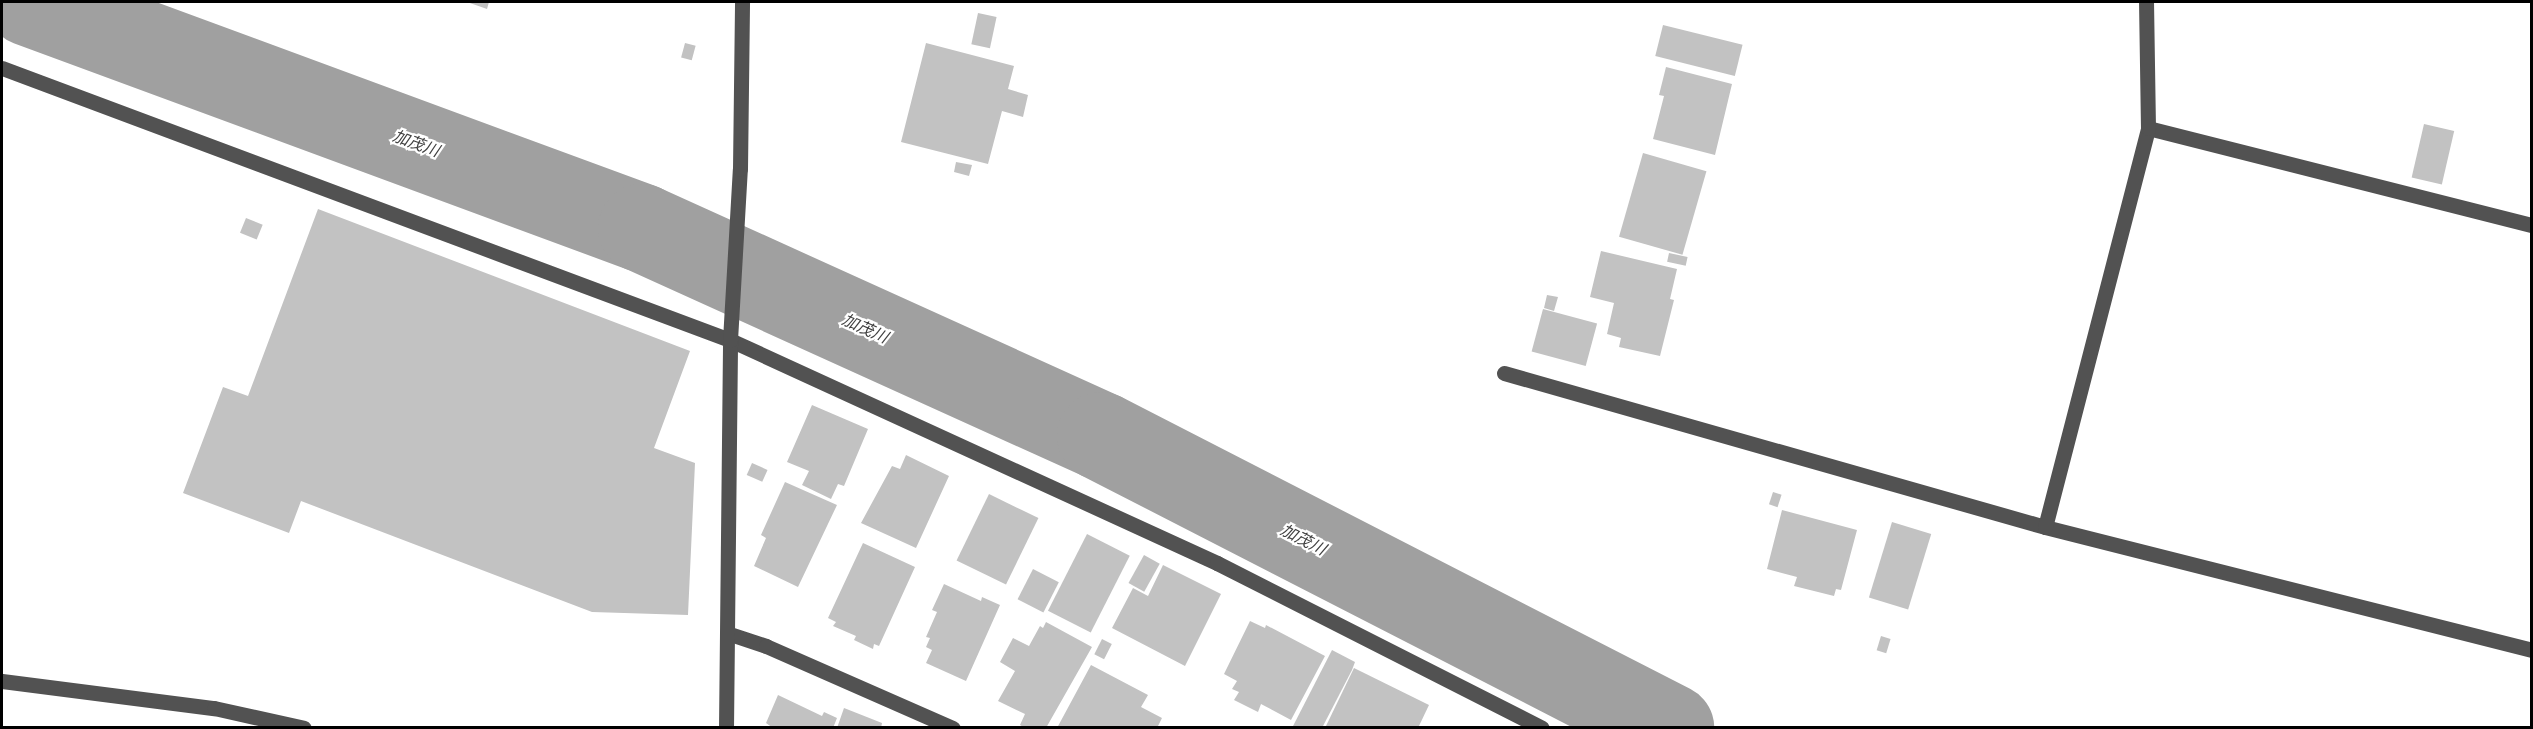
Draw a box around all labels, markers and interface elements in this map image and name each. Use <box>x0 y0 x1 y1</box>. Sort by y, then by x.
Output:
water label: 加茂川 <box>390 127 442 161</box>
water label: 加茂川 <box>839 310 891 348</box>
water label: 加茂川 <box>1277 521 1329 559</box>

